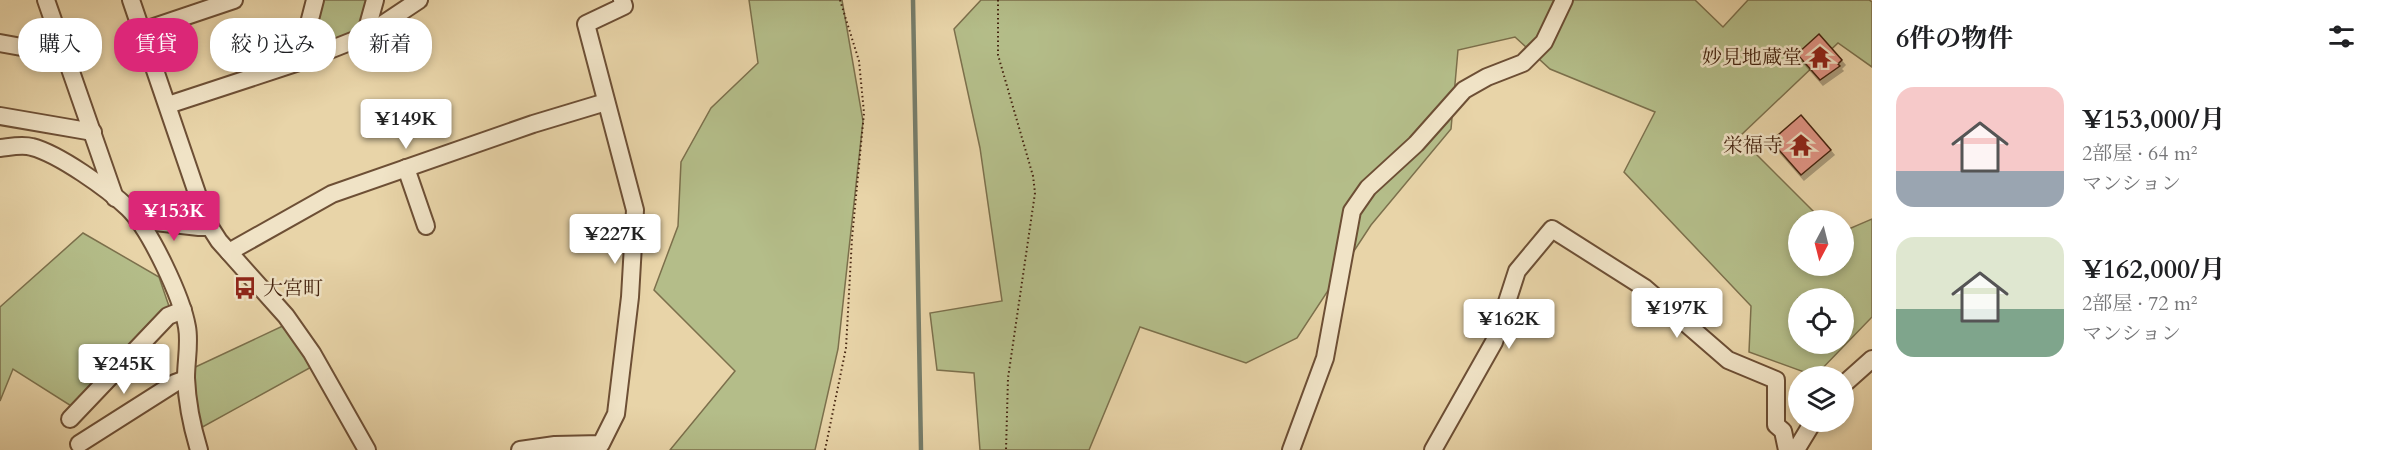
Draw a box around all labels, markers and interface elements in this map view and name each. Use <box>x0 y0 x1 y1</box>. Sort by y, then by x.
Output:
chip: 購入 <box>18 18 102 72</box>
chip: 賃貸 <box>114 18 198 72</box>
chip: 絞り込み <box>210 18 336 72</box>
chip: 新着 <box>348 18 432 72</box>
icon: filters <box>2325 20 2358 53</box>
text: 6件の物件 <box>1896 21 2013 56</box>
place label: 妙見地蔵堂 <box>1702 44 1802 71</box>
temple icon: 妙見地蔵堂 <box>1807 44 1833 70</box>
pin: ¥149K <box>364 99 448 150</box>
text: ¥153,000/月 <box>2082 102 2225 137</box>
text: ¥149K <box>375 105 437 132</box>
icon: home <box>1944 111 2016 183</box>
place label: 栄福寺 <box>1723 132 1783 159</box>
temple icon: 栄福寺 <box>1788 132 1814 158</box>
text: 2部屋 · 64 m² <box>2082 140 2198 167</box>
text: マンション <box>2082 170 2181 197</box>
pin: ¥153K <box>132 191 216 242</box>
text: ¥153K <box>143 197 205 224</box>
north arrow <box>1788 210 1854 276</box>
map controls <box>1788 210 1854 432</box>
pin: ¥227K <box>573 214 657 265</box>
text: ¥227K <box>584 220 646 247</box>
text: ¥162,000/月 <box>2082 252 2225 287</box>
icon: home <box>1944 261 2016 333</box>
bus stop icon: 大宮町 <box>232 275 258 301</box>
place label: 大宮町 <box>263 275 323 302</box>
pin: ¥197K <box>1635 288 1719 339</box>
button: locate <box>1788 288 1854 354</box>
text: 2部屋 · 72 m² <box>2082 290 2198 317</box>
text: ¥197K <box>1646 294 1708 321</box>
pin: ¥162K <box>1467 299 1551 350</box>
text: ¥162K <box>1478 305 1540 332</box>
text: マンション <box>2082 320 2181 347</box>
pin: ¥245K <box>82 344 166 395</box>
text: ¥245K <box>93 350 155 377</box>
button: layers <box>1788 366 1854 432</box>

